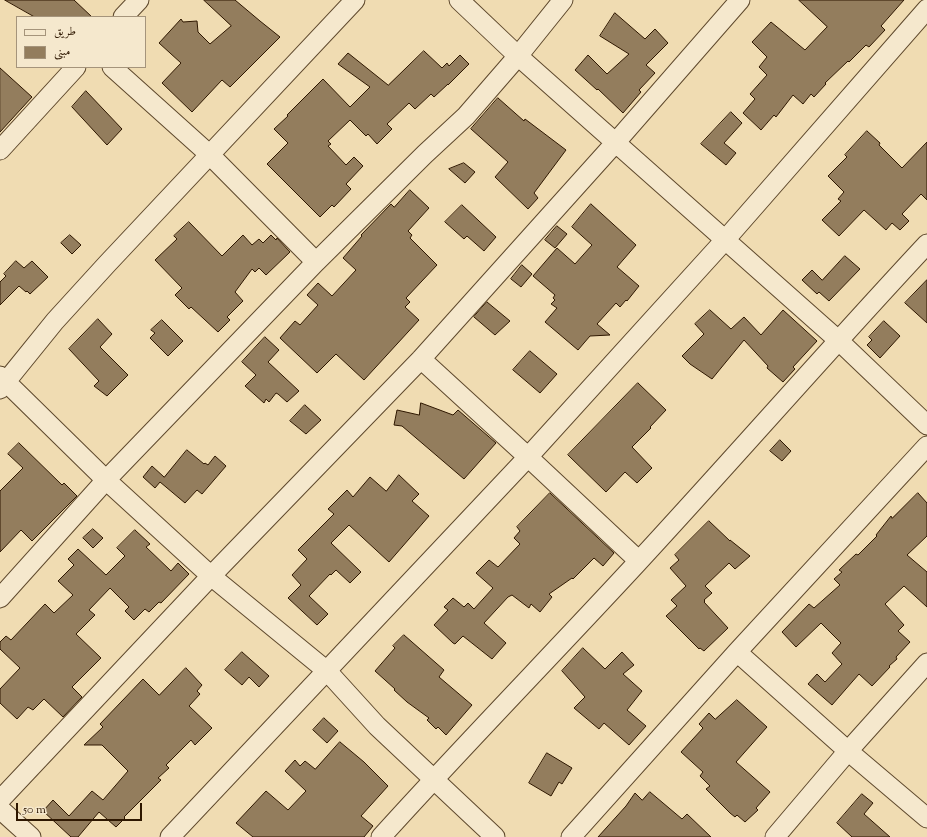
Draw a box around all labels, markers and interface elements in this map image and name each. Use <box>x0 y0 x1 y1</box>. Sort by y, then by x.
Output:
legend <box>16 16 146 68</box>
text: طريق <box>54 23 76 41</box>
text: مبنى <box>54 43 70 61</box>
scale bar <box>18 795 144 821</box>
text: 50 m <box>23 801 46 819</box>

